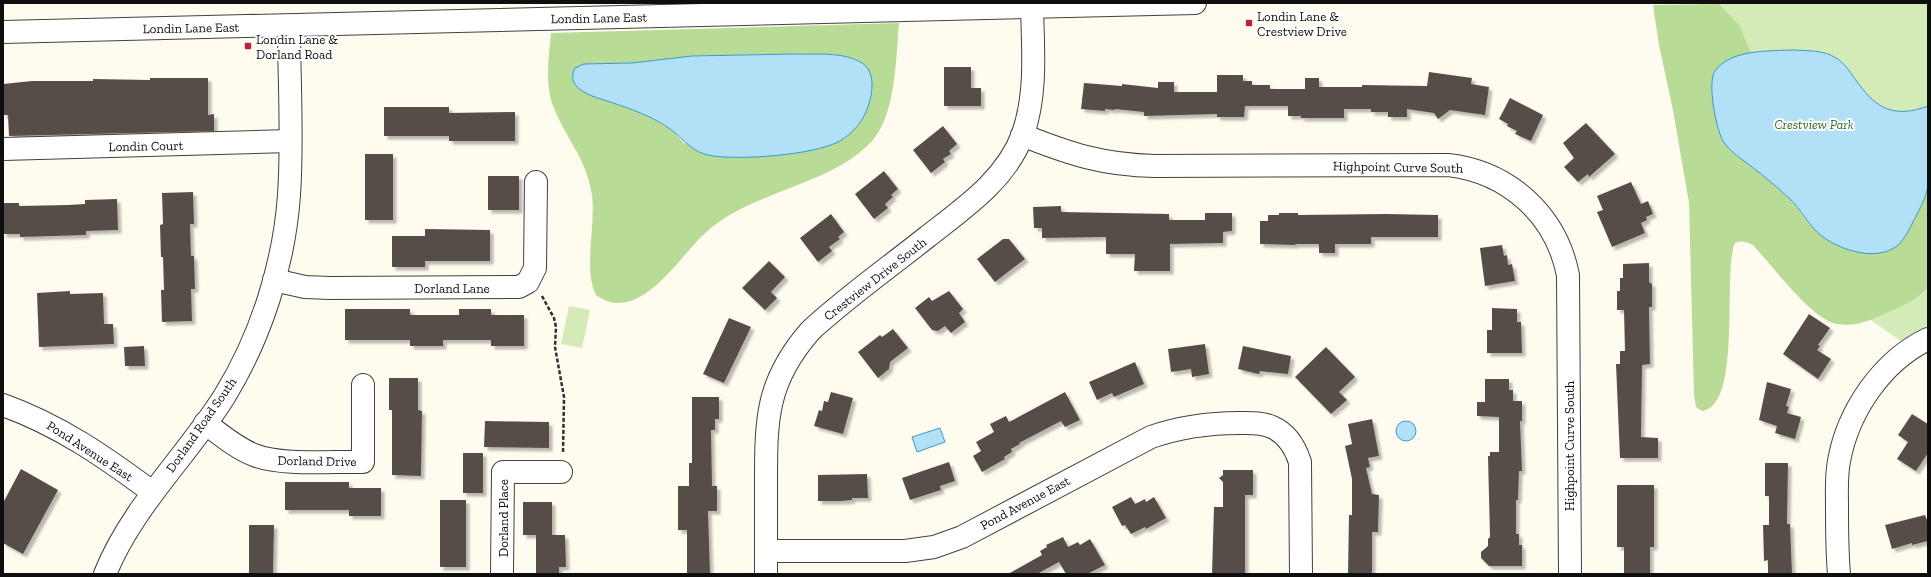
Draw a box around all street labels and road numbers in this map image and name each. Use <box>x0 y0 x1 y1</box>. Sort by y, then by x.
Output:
street label: Londin Lane East <box>551 10 648 26</box>
street label: Londin Lane East <box>143 20 240 36</box>
street label: Londin Court <box>108 138 184 154</box>
street label: Highpoint Curve South <box>1333 158 1464 176</box>
street label: Crestview Drive South <box>821 234 930 324</box>
street label: Dorland Lane <box>414 281 490 296</box>
street label: Dorland Road South <box>163 374 240 475</box>
street label: Highpoint Curve South <box>1562 380 1577 511</box>
street label: Pond Avenue East <box>44 418 136 484</box>
street label: Dorland Drive <box>277 453 357 469</box>
street label: Pond Avenue East <box>978 473 1073 533</box>
street label: Dorland Place <box>496 479 511 557</box>

